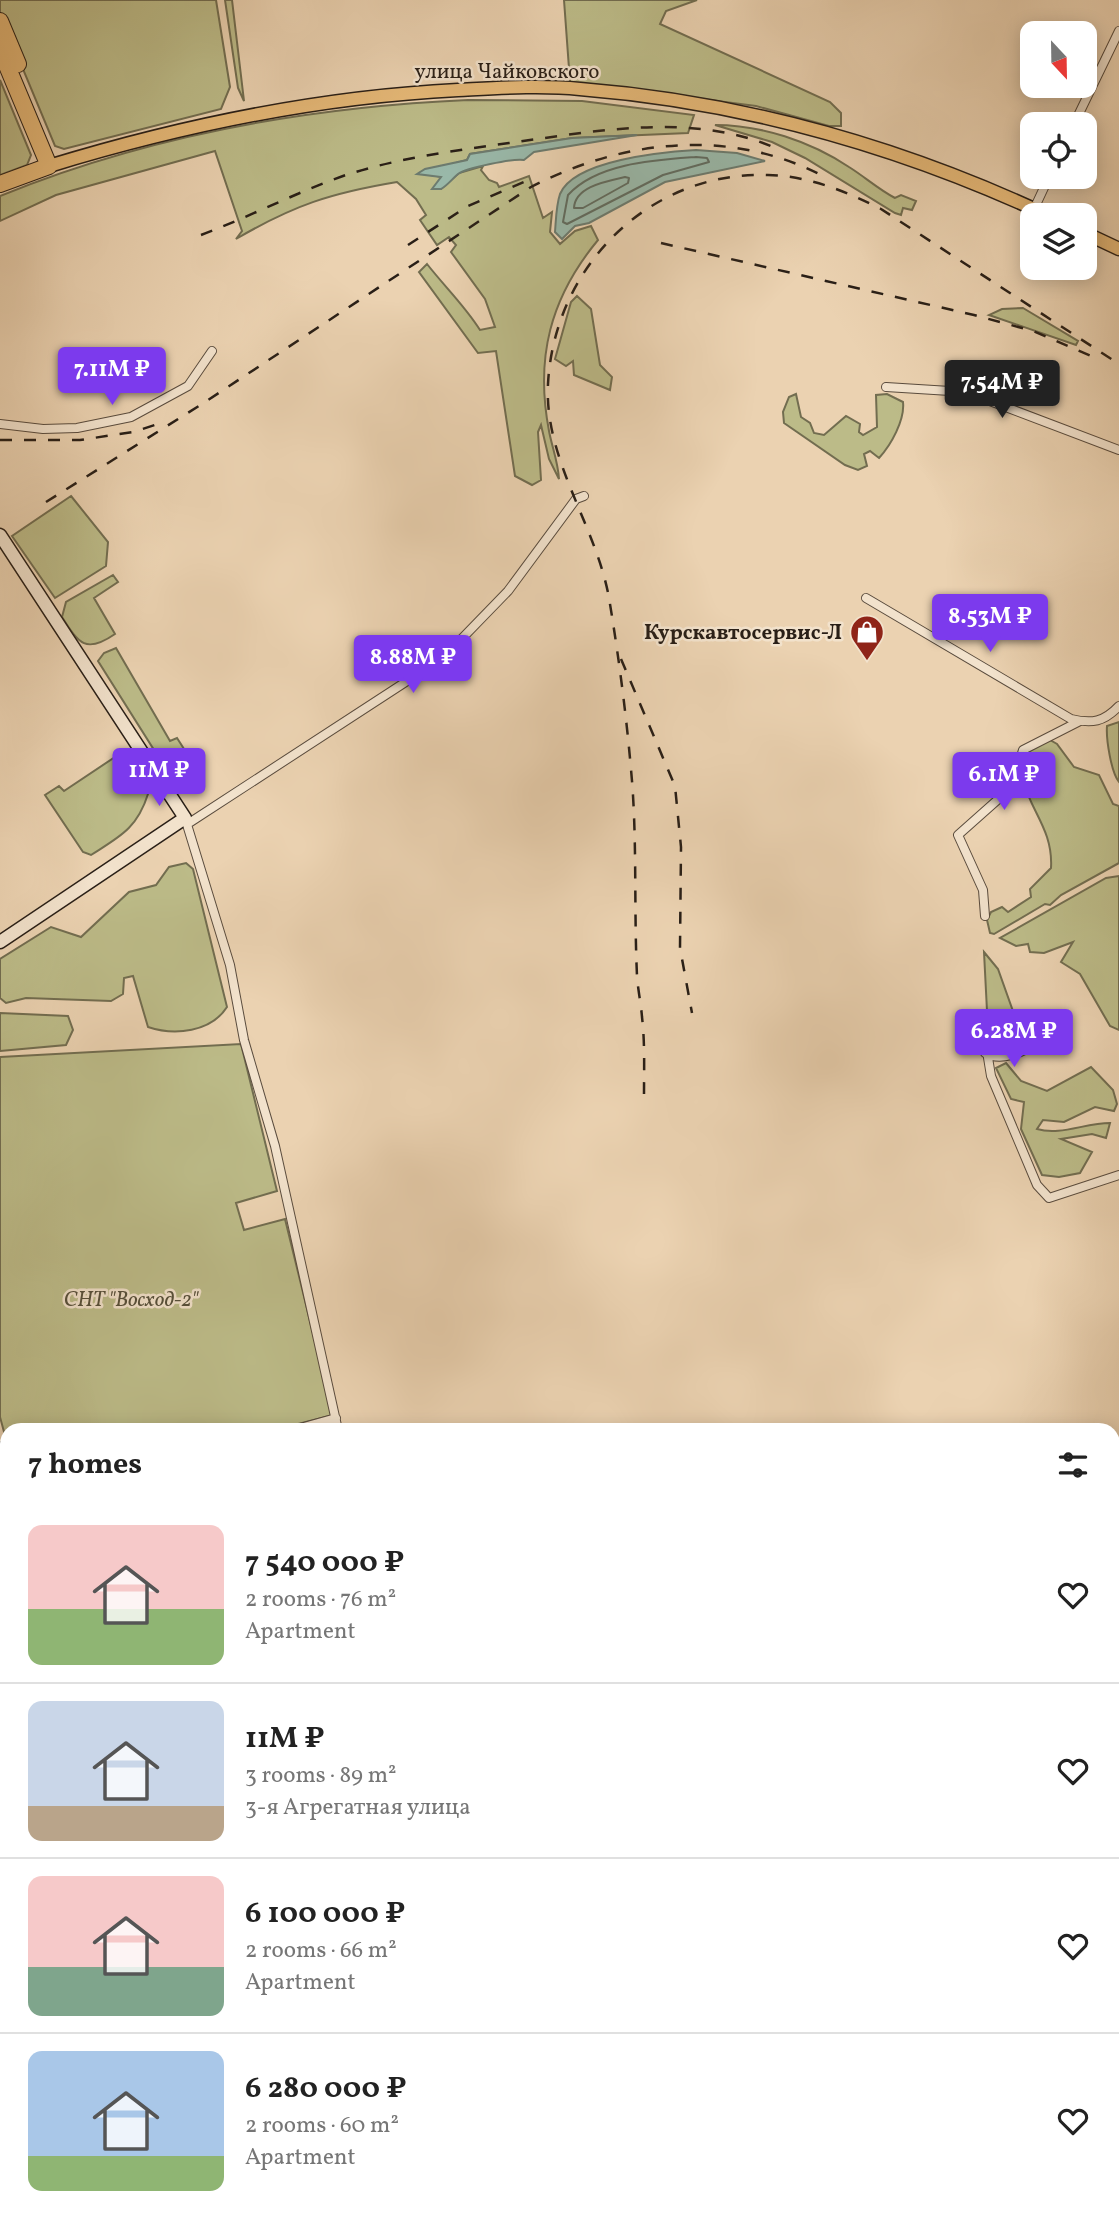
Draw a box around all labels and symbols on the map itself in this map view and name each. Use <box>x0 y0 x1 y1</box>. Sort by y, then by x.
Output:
north arrow <box>1020 21 1097 98</box>
street label: улица Чайковского <box>415 58 599 87</box>
pin: 7.11M ₽ <box>47 348 177 407</box>
pin: 7.54M ₽ <box>937 360 1067 420</box>
pin: 8.53M ₽ <box>925 594 1055 654</box>
shop icon: Курскавтосервис-Л <box>848 613 886 662</box>
place label: Курскавтосервис-Л <box>644 619 842 648</box>
pin: 8.88M ₽ <box>348 636 478 695</box>
pin: 11M ₽ <box>110 748 208 808</box>
pin: 6.1M ₽ <box>947 752 1061 812</box>
pin: 6.28M ₽ <box>949 1010 1079 1069</box>
park label: СНТ "Восход-2" <box>64 1286 199 1315</box>

